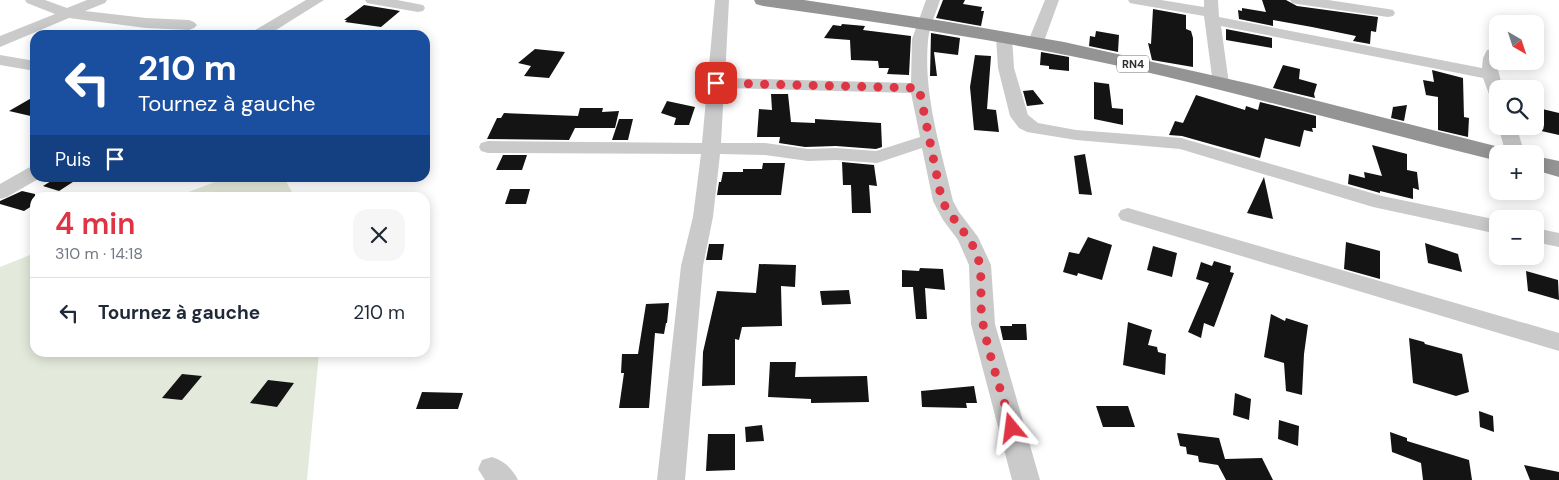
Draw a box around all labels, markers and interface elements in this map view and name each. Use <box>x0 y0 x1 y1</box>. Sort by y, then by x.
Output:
north arrow <box>1489 15 1544 70</box>
map controls <box>1489 15 1544 265</box>
text: 210 m <box>138 45 237 91</box>
icon: left <box>55 50 120 115</box>
road number: RN4 <box>1117 56 1149 72</box>
pin <box>695 62 737 104</box>
icon: arrive <box>702 69 730 97</box>
button: search <box>1489 80 1544 135</box>
text: Tournez à gauche <box>138 89 316 118</box>
icon: arrive <box>101 145 129 173</box>
button: + <box>1489 145 1544 200</box>
text: Puis <box>55 147 91 172</box>
text: 4 min <box>55 204 135 243</box>
button: close <box>353 209 405 261</box>
button: − <box>1489 210 1544 265</box>
text: 310 m · 14:18 <box>55 243 143 264</box>
icon: left <box>55 299 83 327</box>
text: Tournez à gauche <box>98 300 260 325</box>
text: 210 m <box>353 300 405 325</box>
position arrow <box>985 401 1037 453</box>

